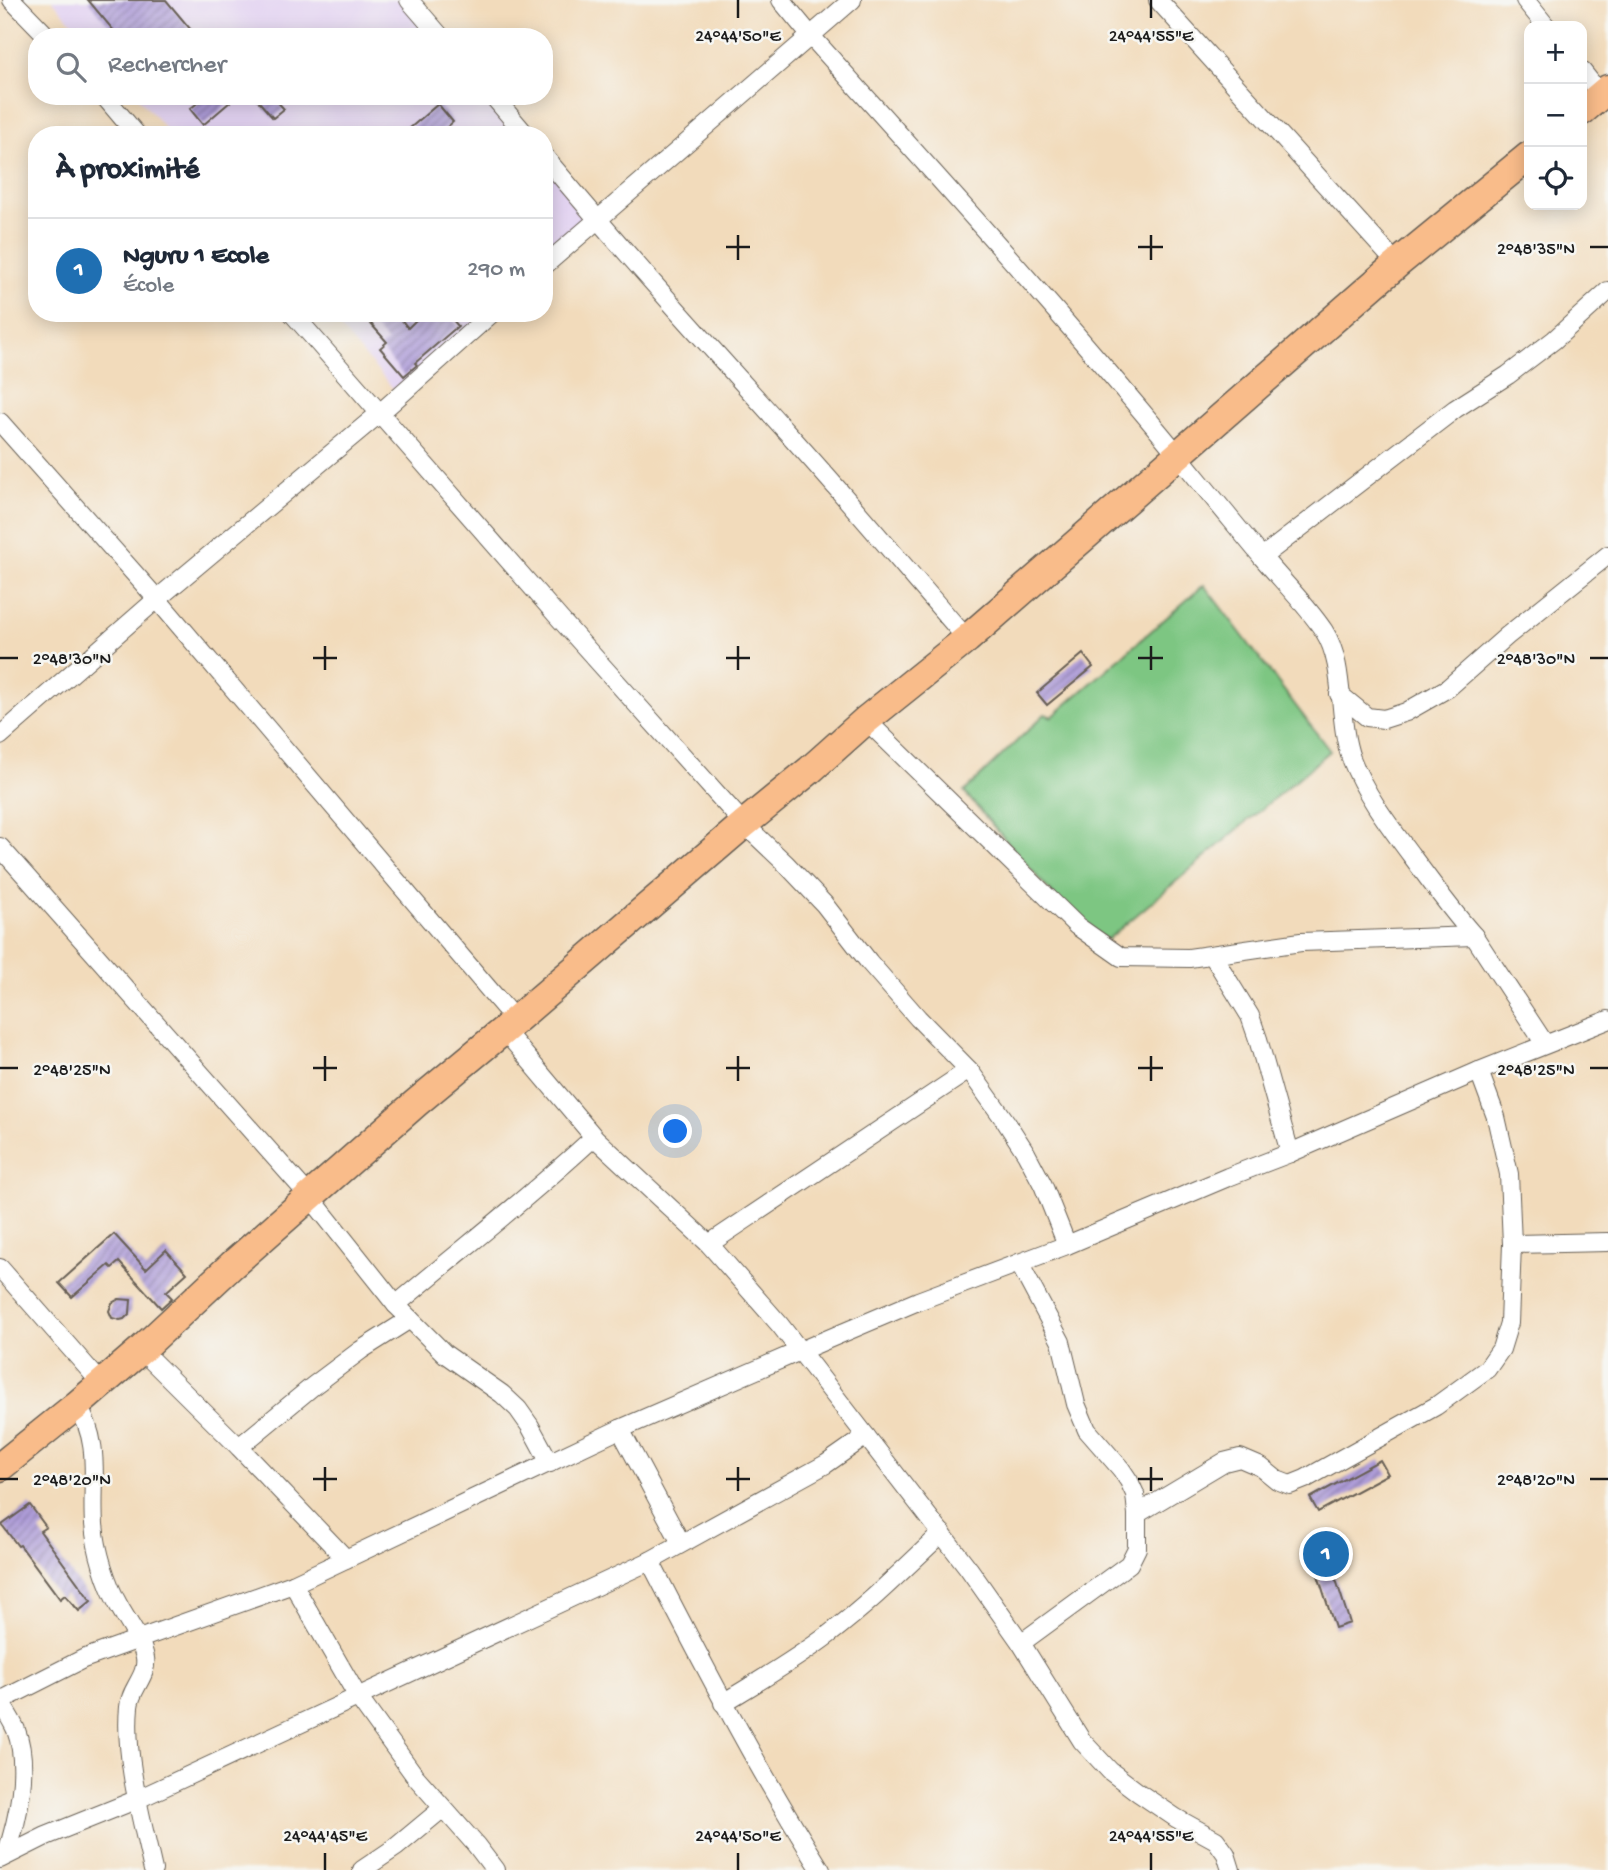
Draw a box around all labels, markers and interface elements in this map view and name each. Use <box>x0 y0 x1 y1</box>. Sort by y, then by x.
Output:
map controls <box>1524 21 1587 210</box>
button: + <box>1524 21 1587 84</box>
text: 24°44'50"E <box>695 27 781 48</box>
text: 24°44'55"E <box>1109 27 1194 48</box>
search box <box>28 28 553 105</box>
icon: search <box>52 48 90 86</box>
text: Rechercher <box>108 51 226 82</box>
button: − <box>1524 84 1587 147</box>
button: locate <box>1524 147 1587 210</box>
text: À proximité <box>56 154 200 189</box>
text: 2°48'35"N <box>1497 240 1575 261</box>
text: Nguru 1 Ecole <box>123 242 269 273</box>
text: 1 <box>74 257 84 284</box>
text: 290 m <box>467 257 525 284</box>
text: École <box>123 273 174 300</box>
text: 2°48'30"N <box>33 650 111 671</box>
text: 2°48'30"N <box>1497 650 1575 671</box>
text: 2°48'25"N <box>33 1061 111 1082</box>
text: 2°48'25"N <box>1497 1061 1575 1082</box>
your location <box>658 1114 692 1148</box>
text: 2°48'20"N <box>33 1471 111 1492</box>
text: 2°48'20"N <box>1497 1471 1575 1492</box>
pin: 1 <box>1303 1528 1349 1580</box>
text: 24°44'45"E <box>283 1827 368 1848</box>
text: 24°44'50"E <box>695 1827 781 1848</box>
text: 24°44'55"E <box>1109 1827 1194 1848</box>

